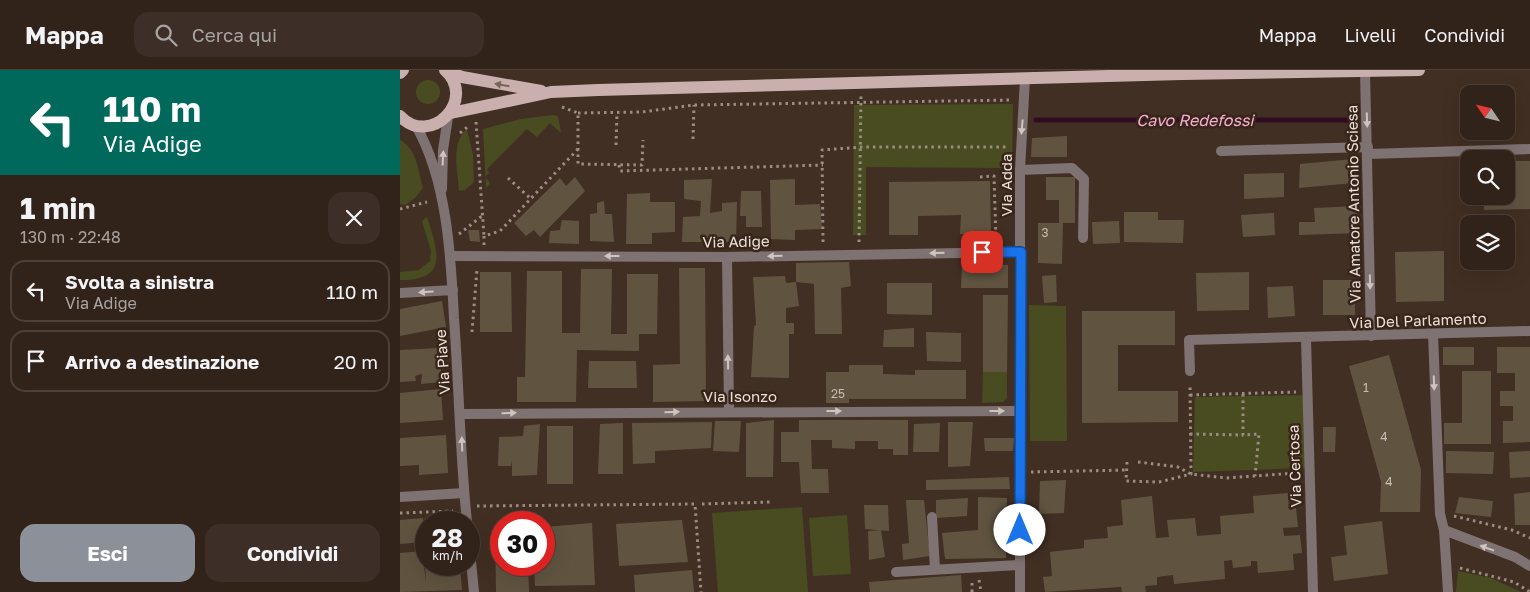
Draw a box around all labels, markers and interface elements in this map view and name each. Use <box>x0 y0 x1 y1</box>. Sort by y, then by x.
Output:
search box <box>134 12 484 57</box>
text: Mappa <box>25 20 104 49</box>
icon: search <box>152 21 180 49</box>
text: Cerca qui <box>192 23 277 46</box>
text: Mappa <box>1259 24 1317 46</box>
text: Livelli <box>1345 24 1396 46</box>
text: Condividi <box>1424 24 1505 46</box>
one-way arrow <box>494 80 510 88</box>
north arrow <box>1460 85 1515 140</box>
map controls <box>1460 85 1515 270</box>
text: 110 m <box>103 88 201 130</box>
icon: left <box>20 90 85 155</box>
street label: Via Amatore Antonio Sciesa <box>1342 105 1364 303</box>
water label: Cavo Redefossi <box>1136 110 1255 130</box>
one-way arrow <box>1363 112 1371 128</box>
one-way arrow <box>1018 119 1026 135</box>
text: Via Adige <box>103 130 202 157</box>
one-way arrow <box>439 150 447 166</box>
button: search <box>1460 150 1515 205</box>
street label: Via Adda <box>997 153 1015 217</box>
text: 1 min <box>20 190 96 226</box>
button: close <box>328 192 380 244</box>
button: layers <box>1460 215 1515 270</box>
house number: 3 <box>1041 225 1049 240</box>
text: 130 m · 22:48 <box>20 227 121 247</box>
street label: Via Adige <box>702 231 770 251</box>
pin <box>961 231 1003 273</box>
icon: arrive <box>968 238 996 266</box>
one-way arrow <box>929 249 945 257</box>
one-way arrow <box>604 252 620 260</box>
one-way arrow <box>767 252 783 260</box>
text: Svolta a sinistra <box>65 270 214 293</box>
one-way arrow <box>1366 275 1374 291</box>
icon: left <box>22 277 50 305</box>
text: 110 m <box>326 280 378 303</box>
one-way arrow <box>418 288 434 296</box>
text: Via Adige <box>65 293 137 313</box>
street label: Via Del Parlamento <box>1349 309 1487 331</box>
street label: Via Piave <box>431 329 453 395</box>
icon: arrive <box>22 347 50 375</box>
text: Arrivo a destinazione <box>65 350 259 373</box>
text: 20 m <box>334 350 378 373</box>
one-way arrow <box>724 354 732 370</box>
one-way arrow <box>1431 375 1439 391</box>
house number: 1 <box>1363 380 1369 395</box>
house number: 25 <box>831 386 845 401</box>
street label: Via Isonzo <box>703 387 777 405</box>
one-way arrow <box>827 407 843 415</box>
one-way arrow <box>989 407 1005 415</box>
one-way arrow <box>664 408 680 416</box>
one-way arrow <box>502 409 518 417</box>
street label: Via Certosa <box>1284 424 1304 508</box>
house number: 4 <box>1380 429 1388 444</box>
one-way arrow <box>458 436 466 452</box>
house number: 4 <box>1385 474 1393 489</box>
position arrow <box>993 503 1045 555</box>
speed limit sign: 30 <box>490 511 555 576</box>
text: 28 <box>432 522 463 553</box>
button: Esci <box>20 524 195 582</box>
button: Condividi <box>205 524 380 582</box>
one-way arrow <box>1480 543 1495 551</box>
text: km/h <box>432 548 463 563</box>

